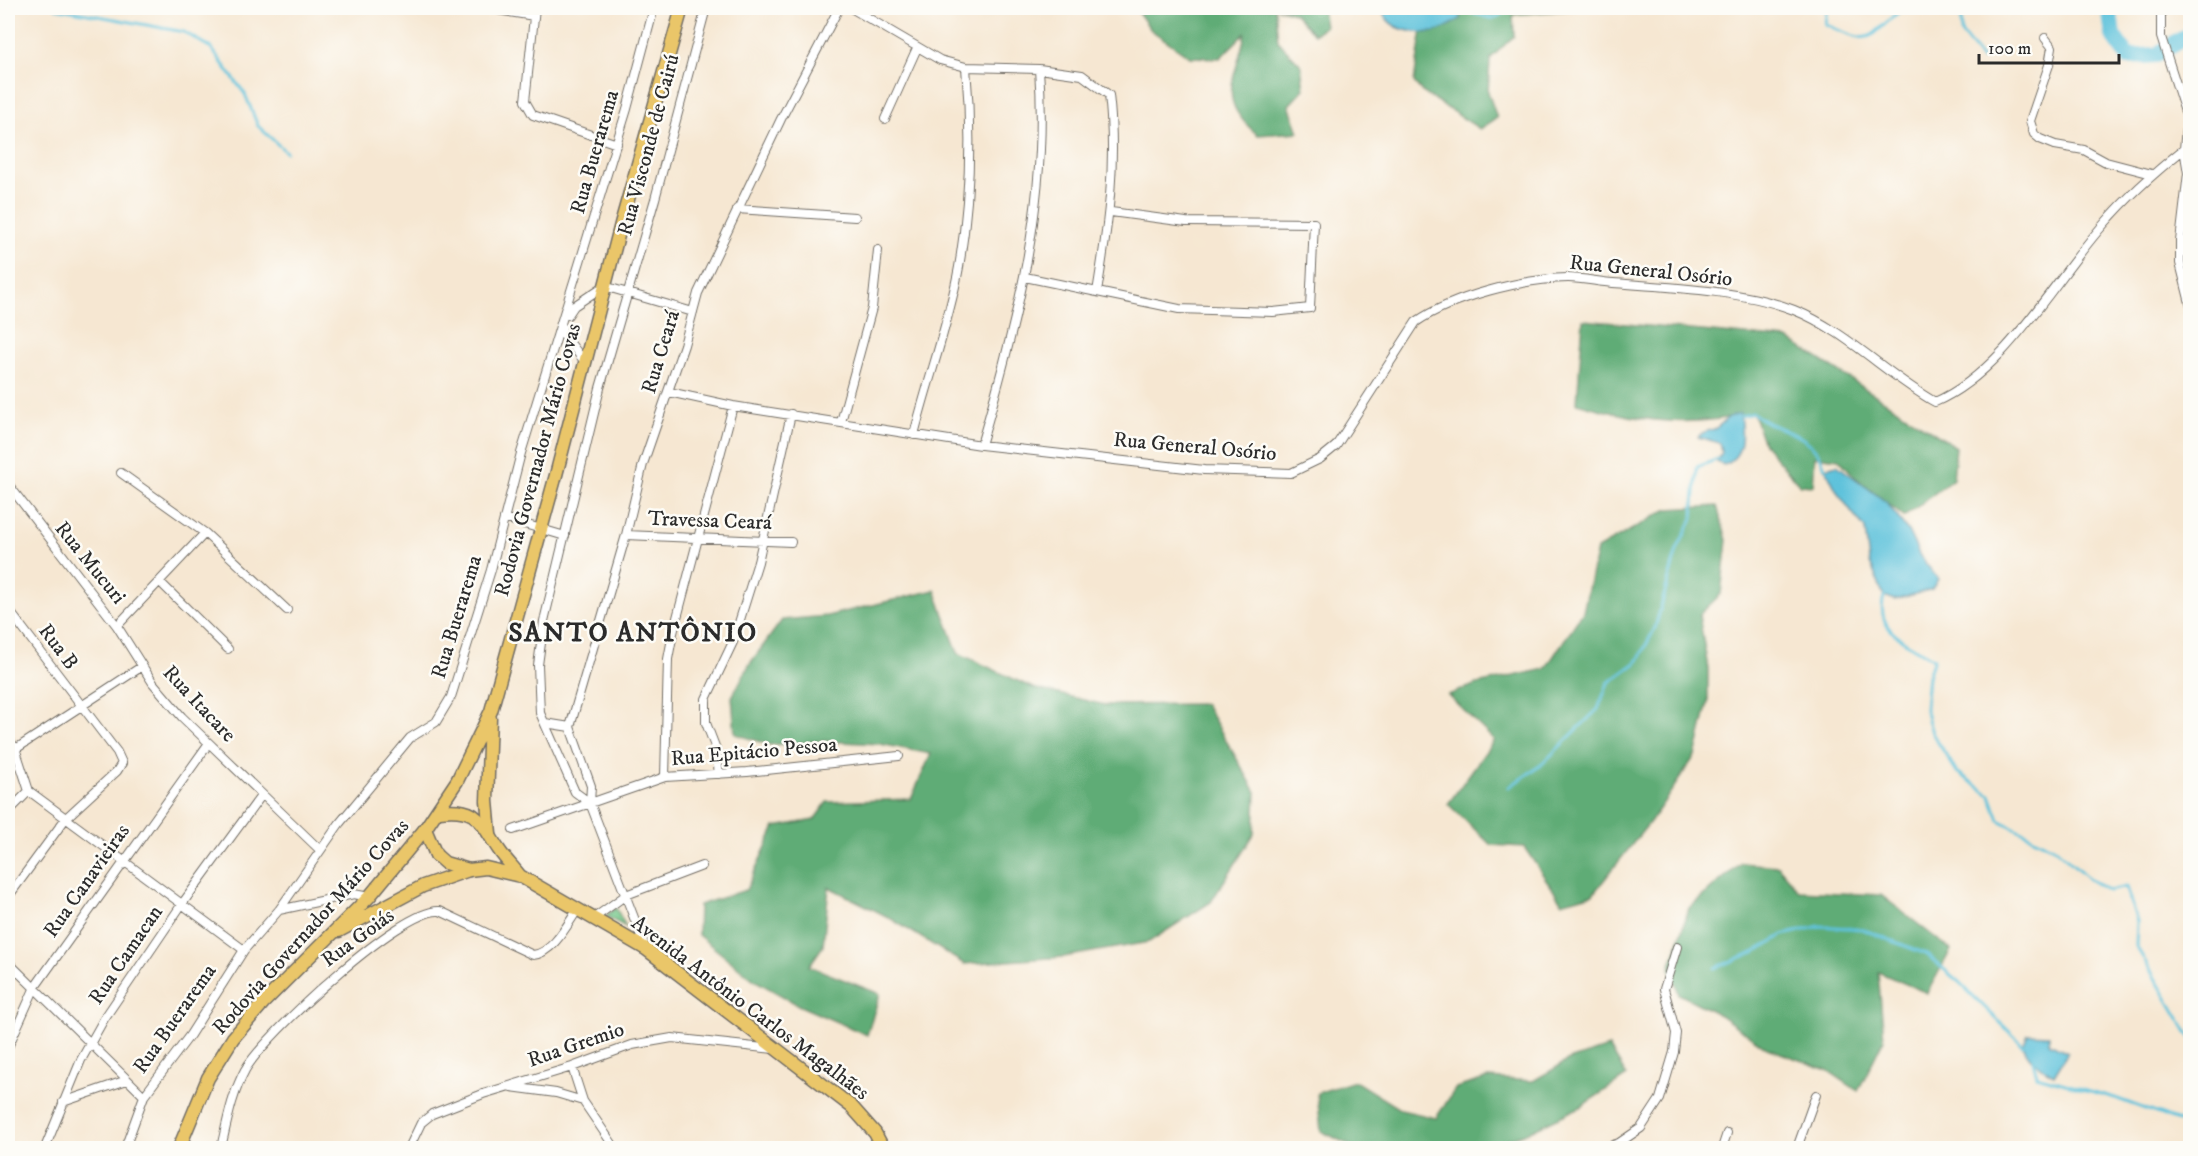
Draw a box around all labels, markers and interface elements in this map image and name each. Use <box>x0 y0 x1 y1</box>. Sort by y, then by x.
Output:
scale bar <box>1979 27 2118 65</box>
text: 100 m <box>1988 38 2031 60</box>
street label: Rua Visconde de Cairú <box>612 51 686 239</box>
street label: Rua Buerarema <box>565 87 625 217</box>
street label: Rua General Osório <box>1568 250 1734 292</box>
street label: Rua Ceará <box>636 307 686 397</box>
street label: Rodovia Governador Mário Covas <box>489 321 587 599</box>
street label: Rua General Osório <box>1112 427 1278 467</box>
street label: Travessa Ceará <box>648 506 773 536</box>
street label: Rua Mucuri <box>49 516 131 610</box>
street label: Rua Buerarema <box>426 552 488 682</box>
district label: SANTO ANTÔNIO <box>508 616 758 650</box>
street label: Rua B <box>32 619 84 675</box>
street label: Rua Itacare <box>157 660 241 748</box>
street label: Rua Epitácio Pessoa <box>670 732 838 772</box>
street label: Rodovia Governador Mário Covas <box>207 814 415 1040</box>
street label: Rua Canavieiras <box>38 819 136 943</box>
street label: Rua Camacan <box>83 900 169 1010</box>
street label: Rua Goiás <box>316 903 400 973</box>
street label: Avenida Antônio Carlos Magalhães <box>626 910 874 1106</box>
street label: Rua Buerarema <box>128 959 222 1079</box>
street label: Rua Gremio <box>524 1016 628 1074</box>

